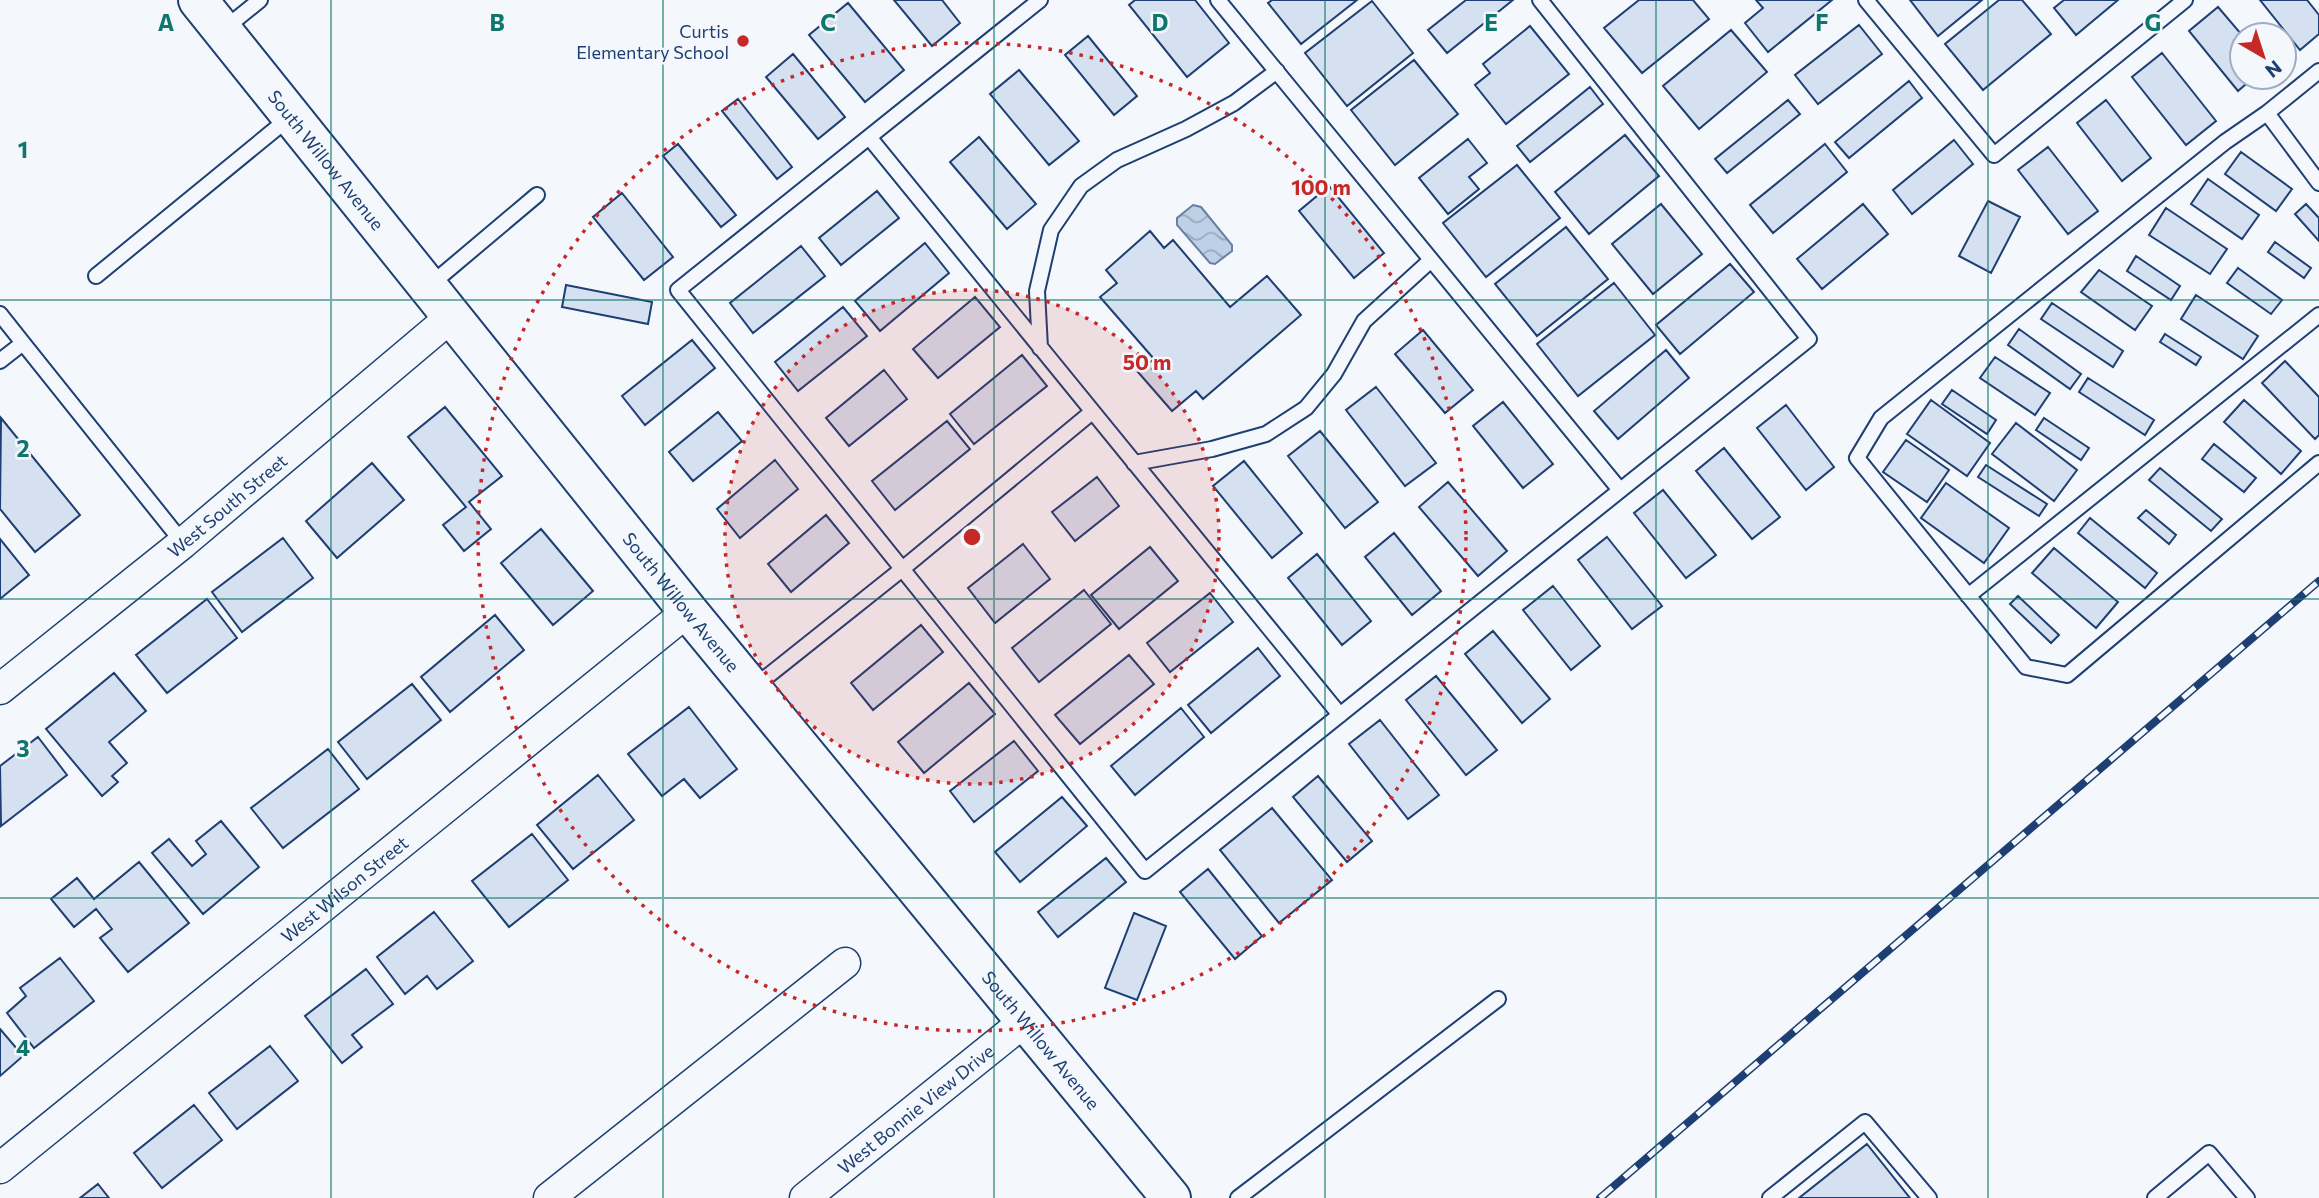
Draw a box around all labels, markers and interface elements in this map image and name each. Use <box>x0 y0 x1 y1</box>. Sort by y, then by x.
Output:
text: A <box>158 8 175 36</box>
text: B <box>489 8 505 36</box>
text: C <box>820 8 836 36</box>
text: D <box>1152 8 1169 36</box>
text: E <box>1484 8 1498 36</box>
text: F <box>1815 8 1829 36</box>
text: G <box>2145 8 2161 36</box>
place label: Curtis Elementary School <box>576 20 729 63</box>
north arrow <box>2228 21 2298 91</box>
marker: Curtis Elementary School <box>735 33 751 49</box>
text: N <box>2261 56 2287 83</box>
street label: South Willow Avenue <box>264 86 389 234</box>
text: 1 <box>18 135 28 163</box>
text: 100 m <box>1291 174 1351 199</box>
text: 50 m <box>1123 349 1171 374</box>
text: 2 <box>16 434 30 462</box>
street label: West South Street <box>163 449 291 562</box>
centre of rings <box>960 525 984 549</box>
street label: South Willow Avenue <box>618 528 744 676</box>
text: 3 <box>16 734 30 762</box>
street label: West Wilson Street <box>276 831 412 947</box>
street label: South Willow Avenue <box>978 966 1105 1114</box>
text: 4 <box>16 1033 30 1061</box>
street label: West Bonnie View Drive <box>833 1040 998 1178</box>

